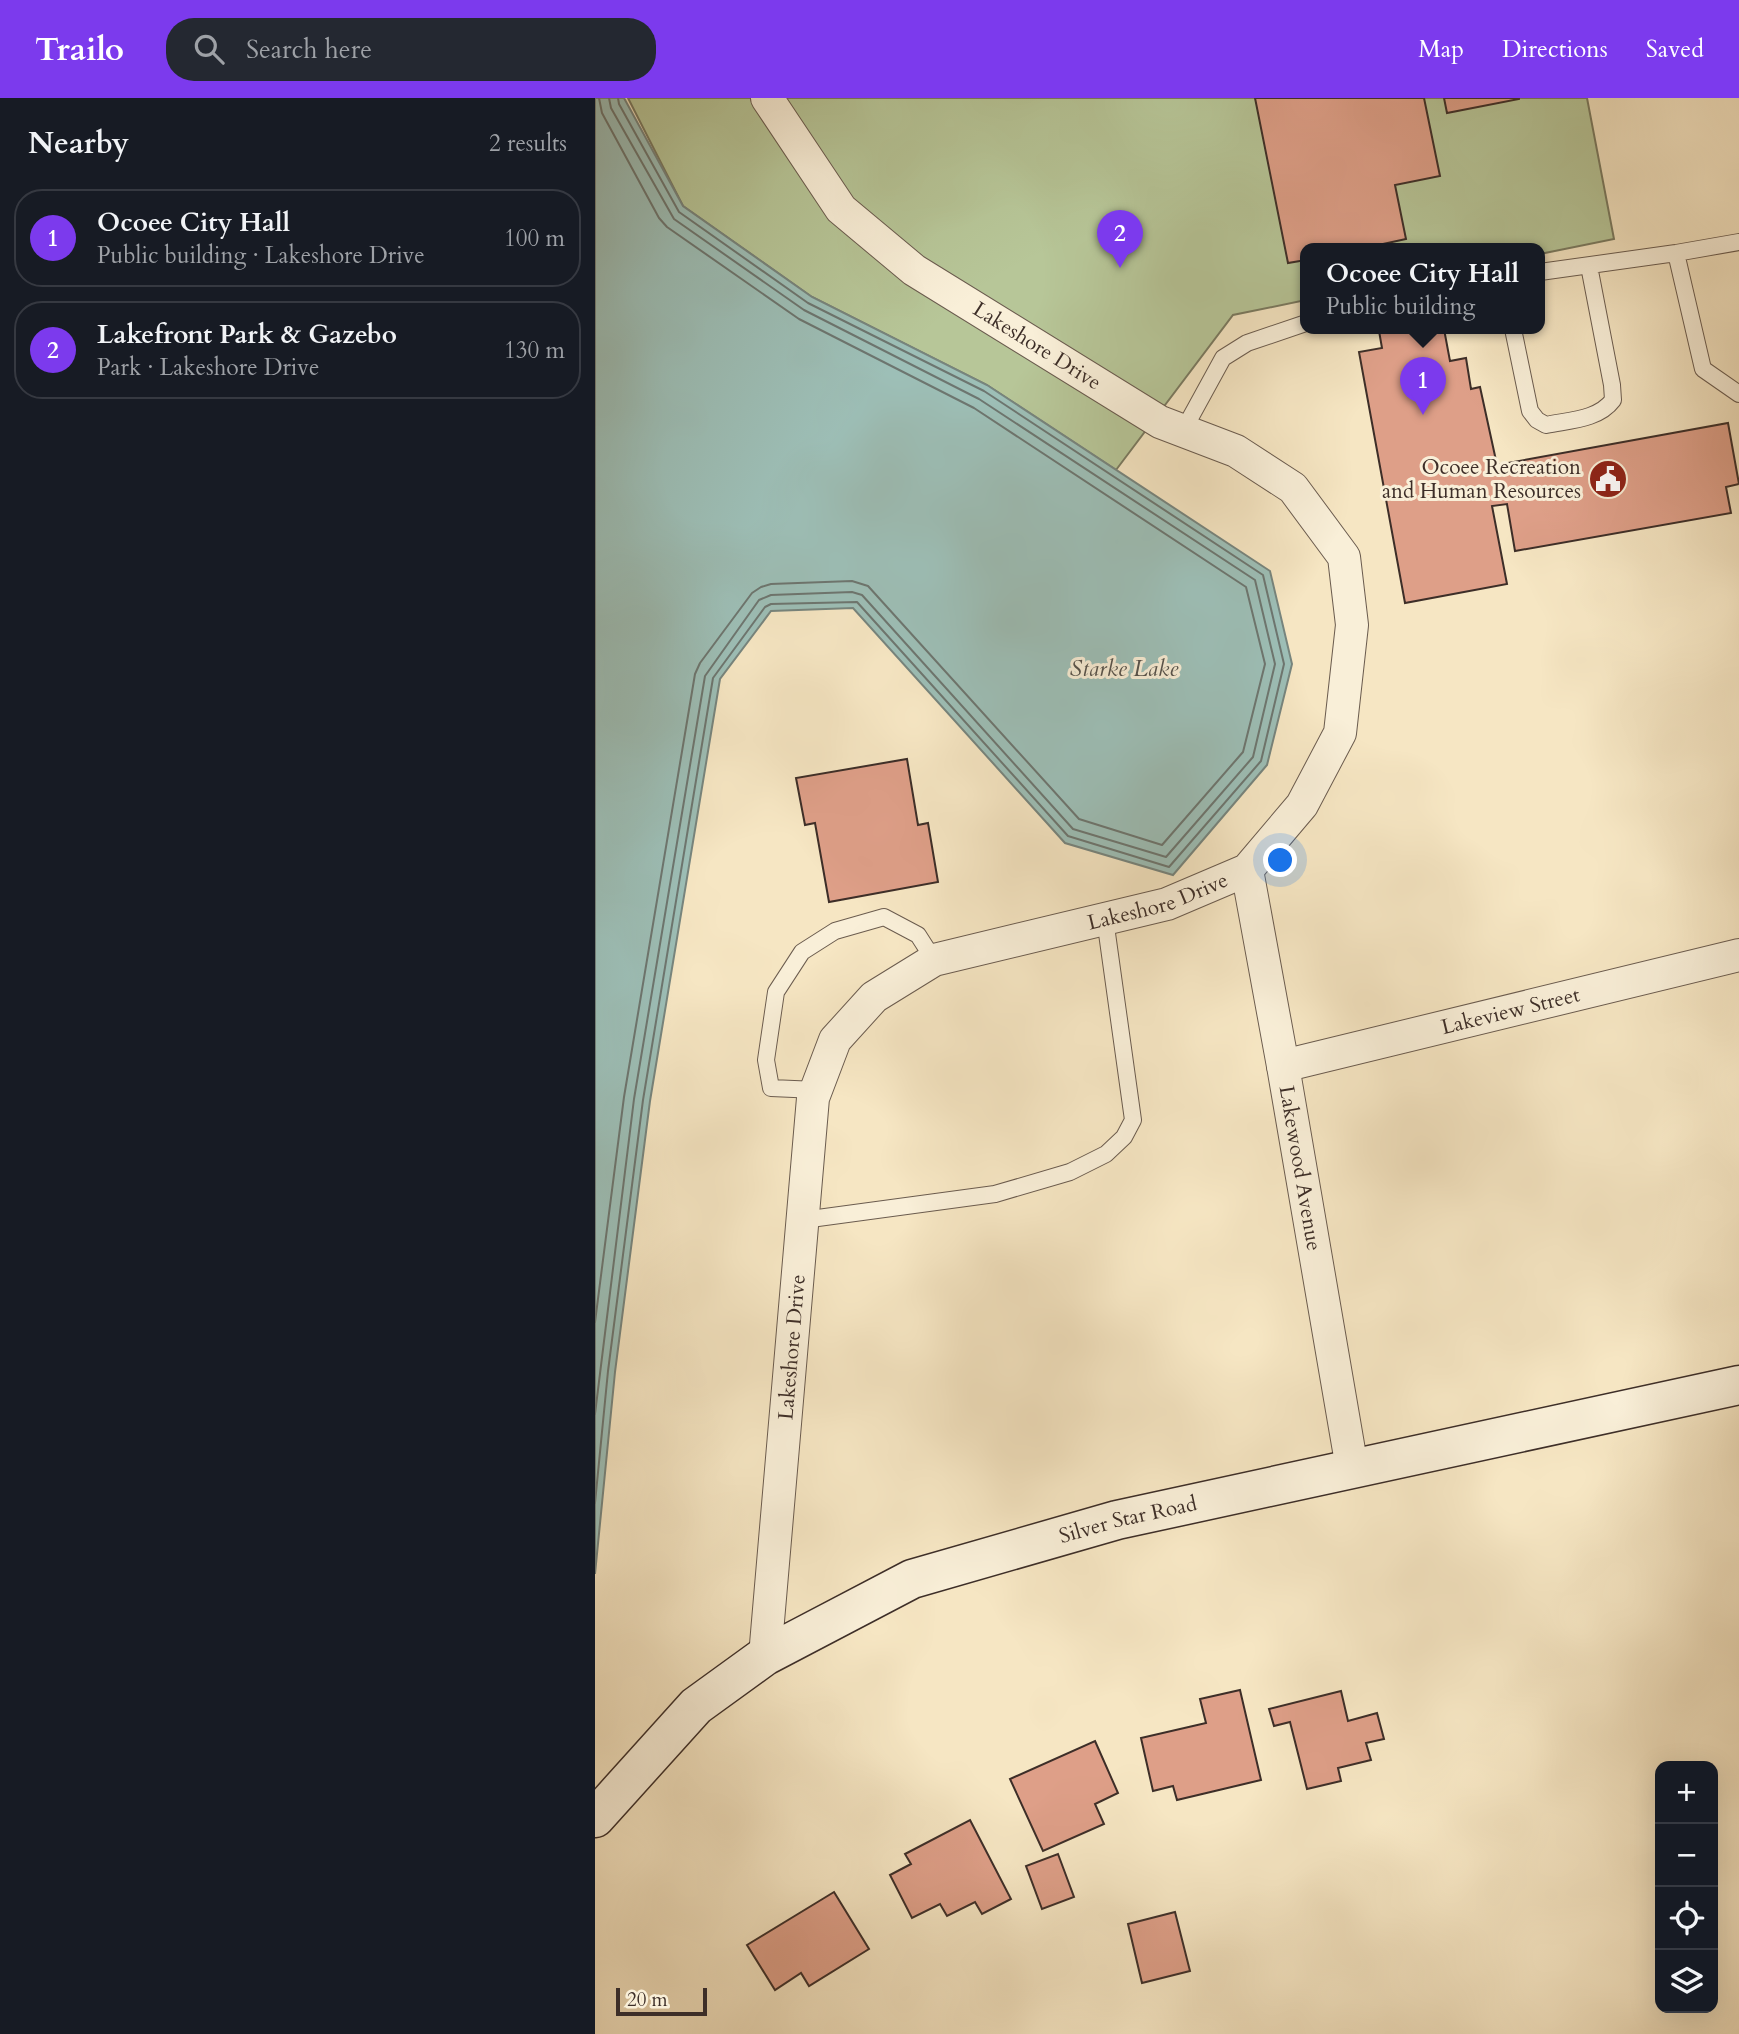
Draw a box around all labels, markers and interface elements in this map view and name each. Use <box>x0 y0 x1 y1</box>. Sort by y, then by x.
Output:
search box <box>166 18 656 81</box>
text: Trailo <box>35 27 124 72</box>
icon: search <box>190 30 228 68</box>
text: Search here <box>246 32 372 67</box>
text: Map <box>1418 33 1464 66</box>
text: Directions <box>1502 33 1608 66</box>
text: Saved <box>1646 33 1704 66</box>
text: Nearby <box>28 123 129 164</box>
text: 2 results <box>489 128 567 159</box>
text: Ocoee City Hall <box>97 205 290 240</box>
pin: 2 <box>1097 210 1143 268</box>
text: 1 <box>47 223 59 254</box>
text: 100 m <box>504 223 565 254</box>
text: Public building · Lakeshore Drive <box>97 240 425 271</box>
popup <box>1300 243 1545 334</box>
text: Ocoee City Hall <box>1326 256 1519 291</box>
text: Public building <box>1326 291 1475 322</box>
street label: Lakeshore Drive <box>967 295 1107 397</box>
text: Lakefront Park & Gazebo <box>97 317 397 352</box>
text: 2 <box>47 335 59 366</box>
text: 130 m <box>504 335 565 366</box>
text: Park · Lakeshore Drive <box>97 352 319 383</box>
pin: 1 <box>1400 357 1446 415</box>
place label: Ocoee Recreation and Human Resources <box>1382 453 1581 506</box>
public building icon: Ocoee Recreation and Human Resources <box>1587 458 1629 500</box>
water label: Starke Lake <box>1070 653 1178 684</box>
your location <box>1263 843 1297 877</box>
street label: Lakeshore Drive <box>1084 865 1232 937</box>
street label: Lakeview Street <box>1438 980 1583 1042</box>
street label: Lakewood Avenue <box>1272 1083 1329 1253</box>
street label: Lakeshore Drive <box>771 1273 812 1421</box>
street label: Silver Star Road <box>1056 1489 1199 1550</box>
map controls <box>1655 1761 1718 2013</box>
button: + <box>1655 1761 1718 1824</box>
button: − <box>1655 1824 1718 1887</box>
button: locate <box>1655 1887 1718 1950</box>
button: layers <box>1655 1950 1718 2013</box>
scale bar <box>616 1985 707 2017</box>
text: 20 m <box>627 1987 668 2013</box>

